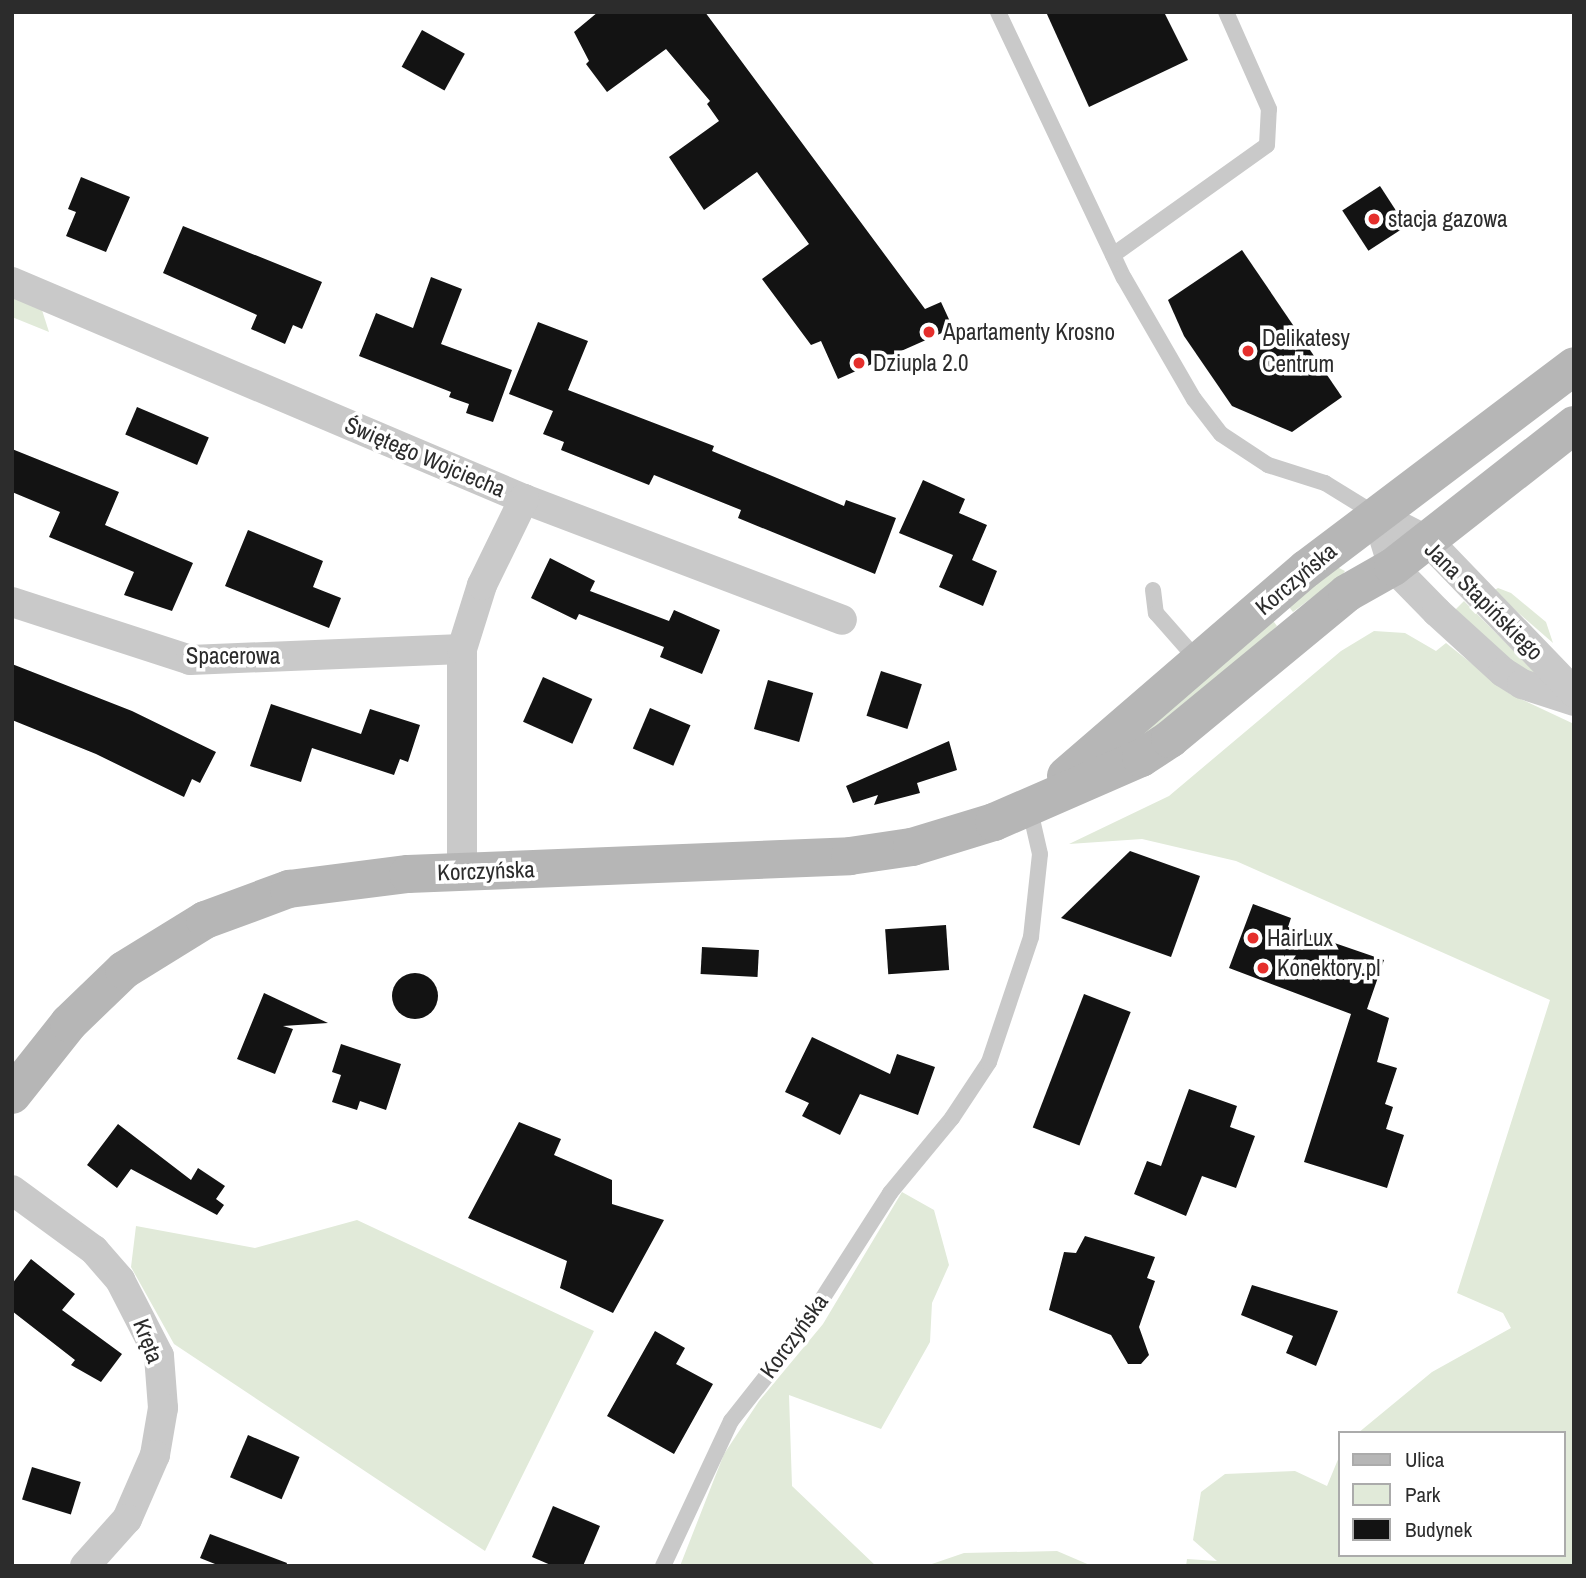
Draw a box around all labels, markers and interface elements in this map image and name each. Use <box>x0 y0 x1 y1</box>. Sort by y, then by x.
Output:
place label: stacja gazowa <box>1388 205 1508 233</box>
marker: stacja gazowa <box>1366 211 1382 227</box>
place label: Apartamenty Krosno <box>943 318 1115 346</box>
marker: Apartamenty Krosno <box>921 324 937 340</box>
place label: Delikatesy Centrum <box>1262 324 1350 378</box>
marker: Delikatesy Centrum <box>1240 343 1256 359</box>
place label: Dziupla 2.0 <box>873 349 968 377</box>
marker: Dziupla 2.0 <box>851 355 867 371</box>
street label: Świętego Wojciecha <box>341 411 509 503</box>
street label: Jana Stapińskiego <box>1419 536 1549 666</box>
street label: Korczyńska <box>1250 537 1342 621</box>
street label: Spacerowa <box>186 642 280 670</box>
street label: Korczyńska <box>437 856 535 886</box>
place label: HairLux <box>1267 924 1333 952</box>
marker: HairLux <box>1245 930 1261 946</box>
place label: Konektory.pl <box>1277 954 1380 982</box>
marker: Konektory.pl <box>1255 960 1271 976</box>
street label: Korczyńska <box>754 1288 834 1384</box>
street label: Kręta <box>127 1315 169 1367</box>
legend <box>1338 1431 1565 1557</box>
text: Ulica <box>1405 1445 1444 1474</box>
text: Park <box>1405 1480 1440 1509</box>
text: Budynek <box>1405 1515 1472 1544</box>

